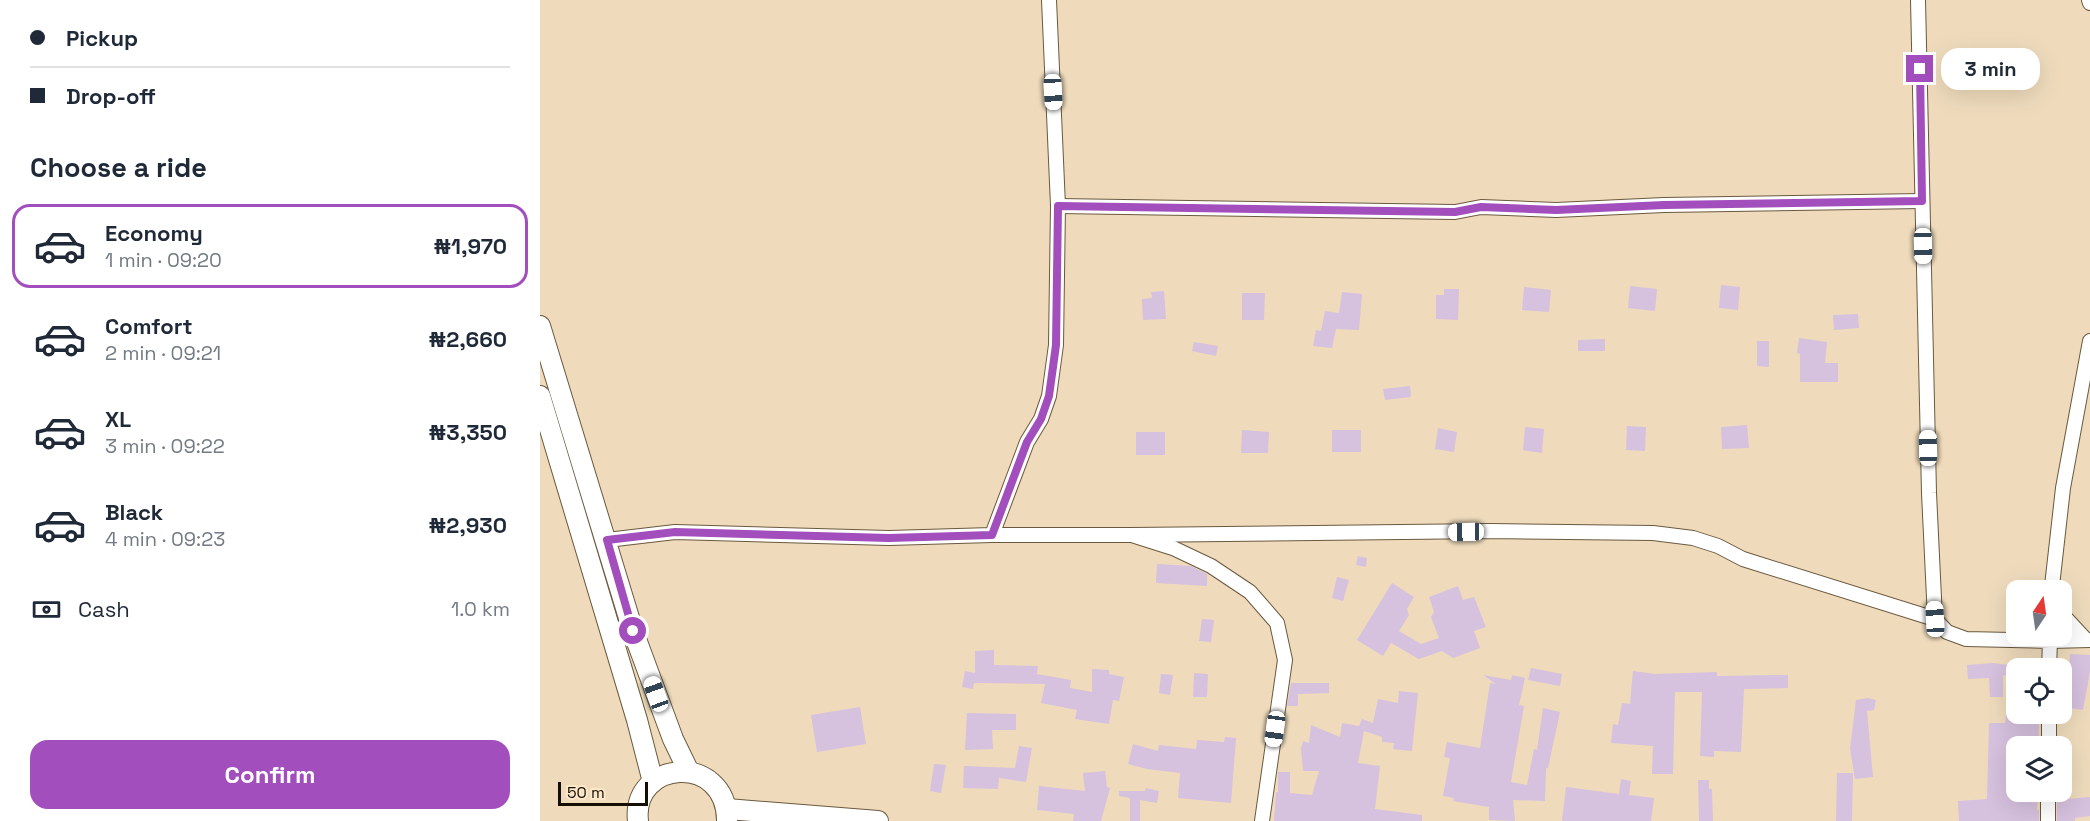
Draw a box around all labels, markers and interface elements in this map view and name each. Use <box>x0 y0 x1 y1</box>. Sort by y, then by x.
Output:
text: Pickup <box>66 24 138 52</box>
callout: 3 min <box>1941 48 2040 90</box>
route end <box>1906 55 1933 82</box>
text: 3 min <box>1965 56 2016 82</box>
car <box>1043 74 1063 110</box>
text: Drop-off <box>66 82 156 110</box>
text: Choose a ride <box>30 150 207 185</box>
icon: car <box>33 219 87 273</box>
text: Economy <box>105 219 203 247</box>
car <box>1914 228 1932 264</box>
text: ₦1,970 <box>433 232 507 260</box>
text: 1 min · 09:20 <box>105 247 222 273</box>
icon: car <box>33 312 87 366</box>
text: Comfort <box>105 312 193 340</box>
text: ₦2,660 <box>429 325 507 353</box>
text: 2 min · 09:21 <box>105 340 221 366</box>
icon: car <box>33 405 87 459</box>
text: XL <box>105 405 131 433</box>
text: ₦3,350 <box>429 418 507 446</box>
car <box>1919 430 1937 466</box>
text: 3 min · 09:22 <box>105 433 225 459</box>
icon: car <box>33 498 87 552</box>
text: Black <box>105 498 163 526</box>
text: ₦2,930 <box>429 511 507 539</box>
car <box>1448 523 1484 541</box>
text: 4 min · 09:23 <box>105 526 225 552</box>
north arrow <box>2006 580 2072 646</box>
map controls <box>2006 580 2072 802</box>
icon: cash <box>30 593 63 626</box>
text: Cash <box>78 595 130 623</box>
text: 1.0 km <box>451 596 510 622</box>
car <box>1925 601 1945 637</box>
route start <box>619 617 646 644</box>
button: locate <box>2006 658 2072 724</box>
car <box>641 674 671 714</box>
car <box>1264 710 1286 748</box>
button: layers <box>2006 736 2072 802</box>
button: Confirm <box>30 740 510 809</box>
scale bar <box>558 779 648 806</box>
text: 50 m <box>567 782 605 803</box>

